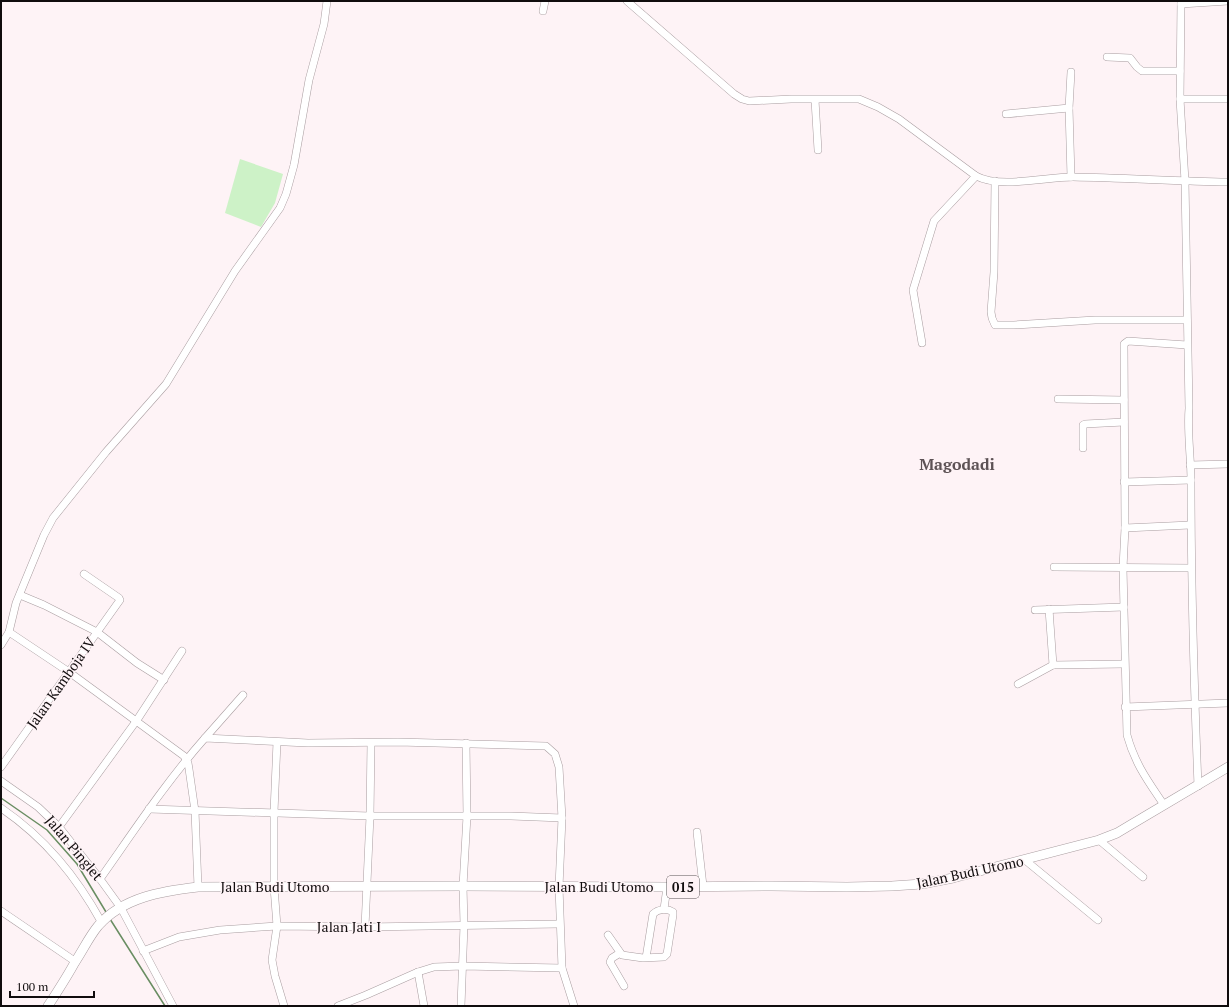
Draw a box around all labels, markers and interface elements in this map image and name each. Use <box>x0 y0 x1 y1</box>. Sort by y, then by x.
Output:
district label: Magodadi <box>919 453 995 475</box>
street label: Jalan Kamboja IV <box>22 633 99 732</box>
street label: Jalan Pinglet <box>42 811 108 885</box>
street label: Jalan Budi Utomo <box>915 851 1025 892</box>
road number: 015 <box>667 876 699 898</box>
street label: Jalan Budi Utomo <box>220 877 330 896</box>
street label: Jalan Budi Utomo <box>544 877 654 896</box>
street label: Jalan Jati I <box>317 917 381 936</box>
scale bar <box>10 973 94 999</box>
text: 100 m <box>16 979 49 994</box>

